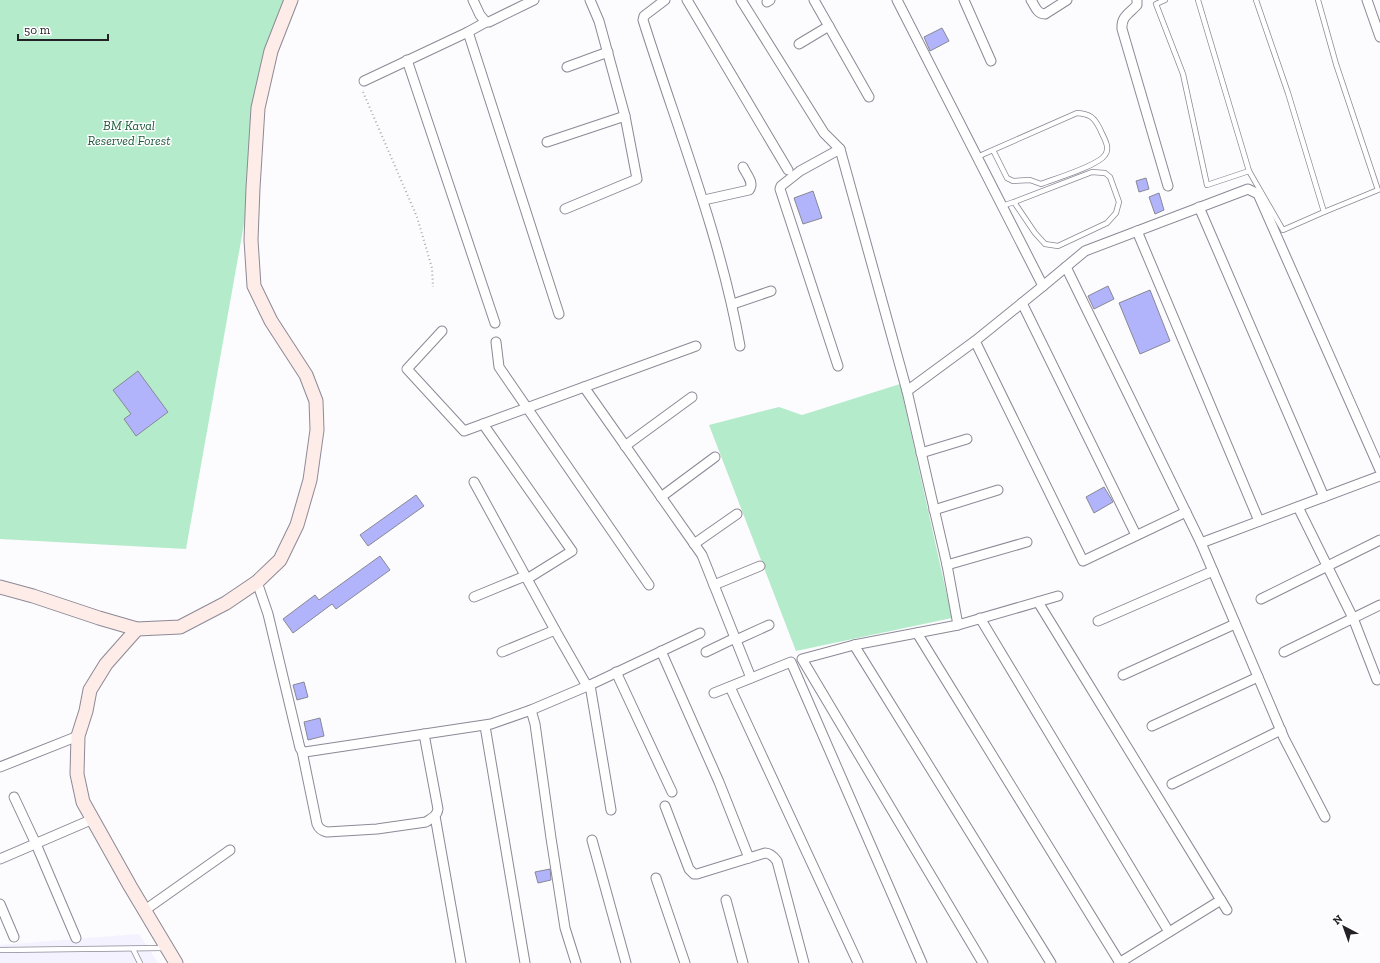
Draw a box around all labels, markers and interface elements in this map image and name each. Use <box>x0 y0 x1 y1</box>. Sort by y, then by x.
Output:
scale bar <box>18 16 108 42</box>
text: 50 m <box>24 23 51 37</box>
park label: BM Kaval Reserved Forest <box>87 118 171 148</box>
north arrow <box>1324 907 1364 947</box>
text: N <box>1330 912 1346 927</box>

